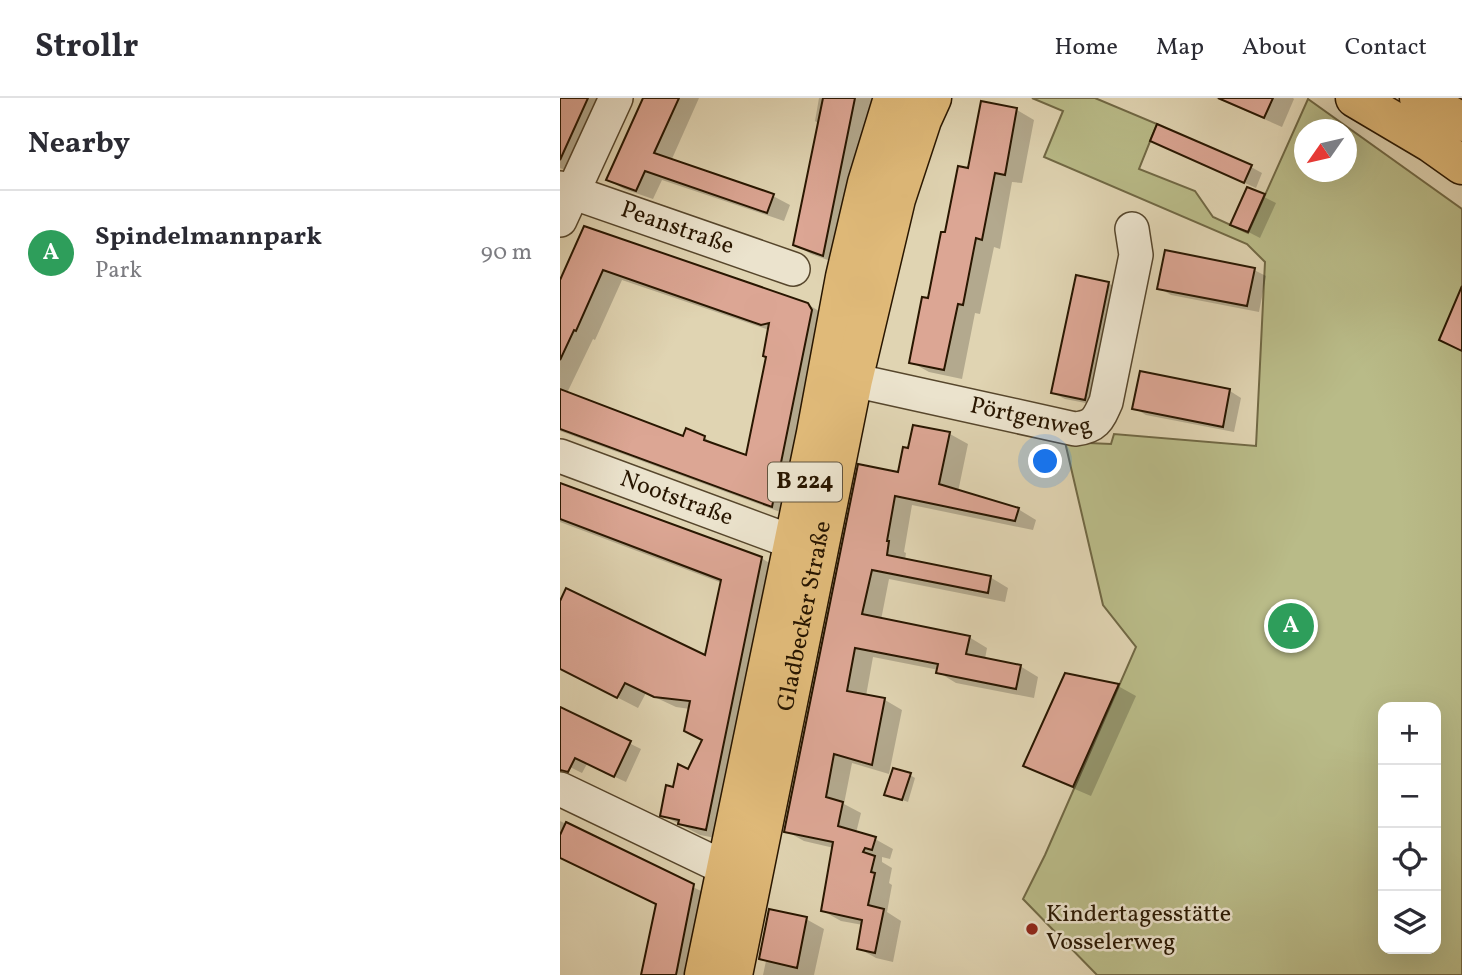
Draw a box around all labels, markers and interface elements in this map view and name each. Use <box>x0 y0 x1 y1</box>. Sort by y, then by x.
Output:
text: Strollr <box>35 25 138 71</box>
text: Home <box>1054 31 1118 65</box>
text: Map <box>1156 31 1204 65</box>
text: About <box>1242 31 1307 65</box>
text: Contact <box>1345 31 1427 65</box>
north arrow <box>1294 119 1357 182</box>
text: Nearby <box>28 123 130 165</box>
street label: Peanstraße <box>616 193 738 264</box>
text: Spindelmannpark <box>95 219 322 255</box>
text: A <box>43 237 59 269</box>
text: 90 m <box>481 237 532 269</box>
text: Park <box>95 255 142 287</box>
street label: Pörtgenweg <box>967 389 1096 447</box>
your location <box>1028 444 1062 478</box>
road number: B 224 <box>768 462 842 502</box>
street label: Nootstraße <box>615 463 738 536</box>
street label: Gladbecker Straße <box>770 518 841 714</box>
pin: A <box>1268 600 1314 652</box>
map controls <box>1378 702 1441 954</box>
button: + <box>1378 702 1441 765</box>
button: − <box>1378 765 1441 828</box>
button: locate <box>1378 828 1441 891</box>
button: layers <box>1378 891 1441 954</box>
place label: Kindertagesstätte Vosselerweg <box>1046 898 1231 960</box>
marker: Kindertagesstätte Vosselerweg <box>1024 921 1040 937</box>

